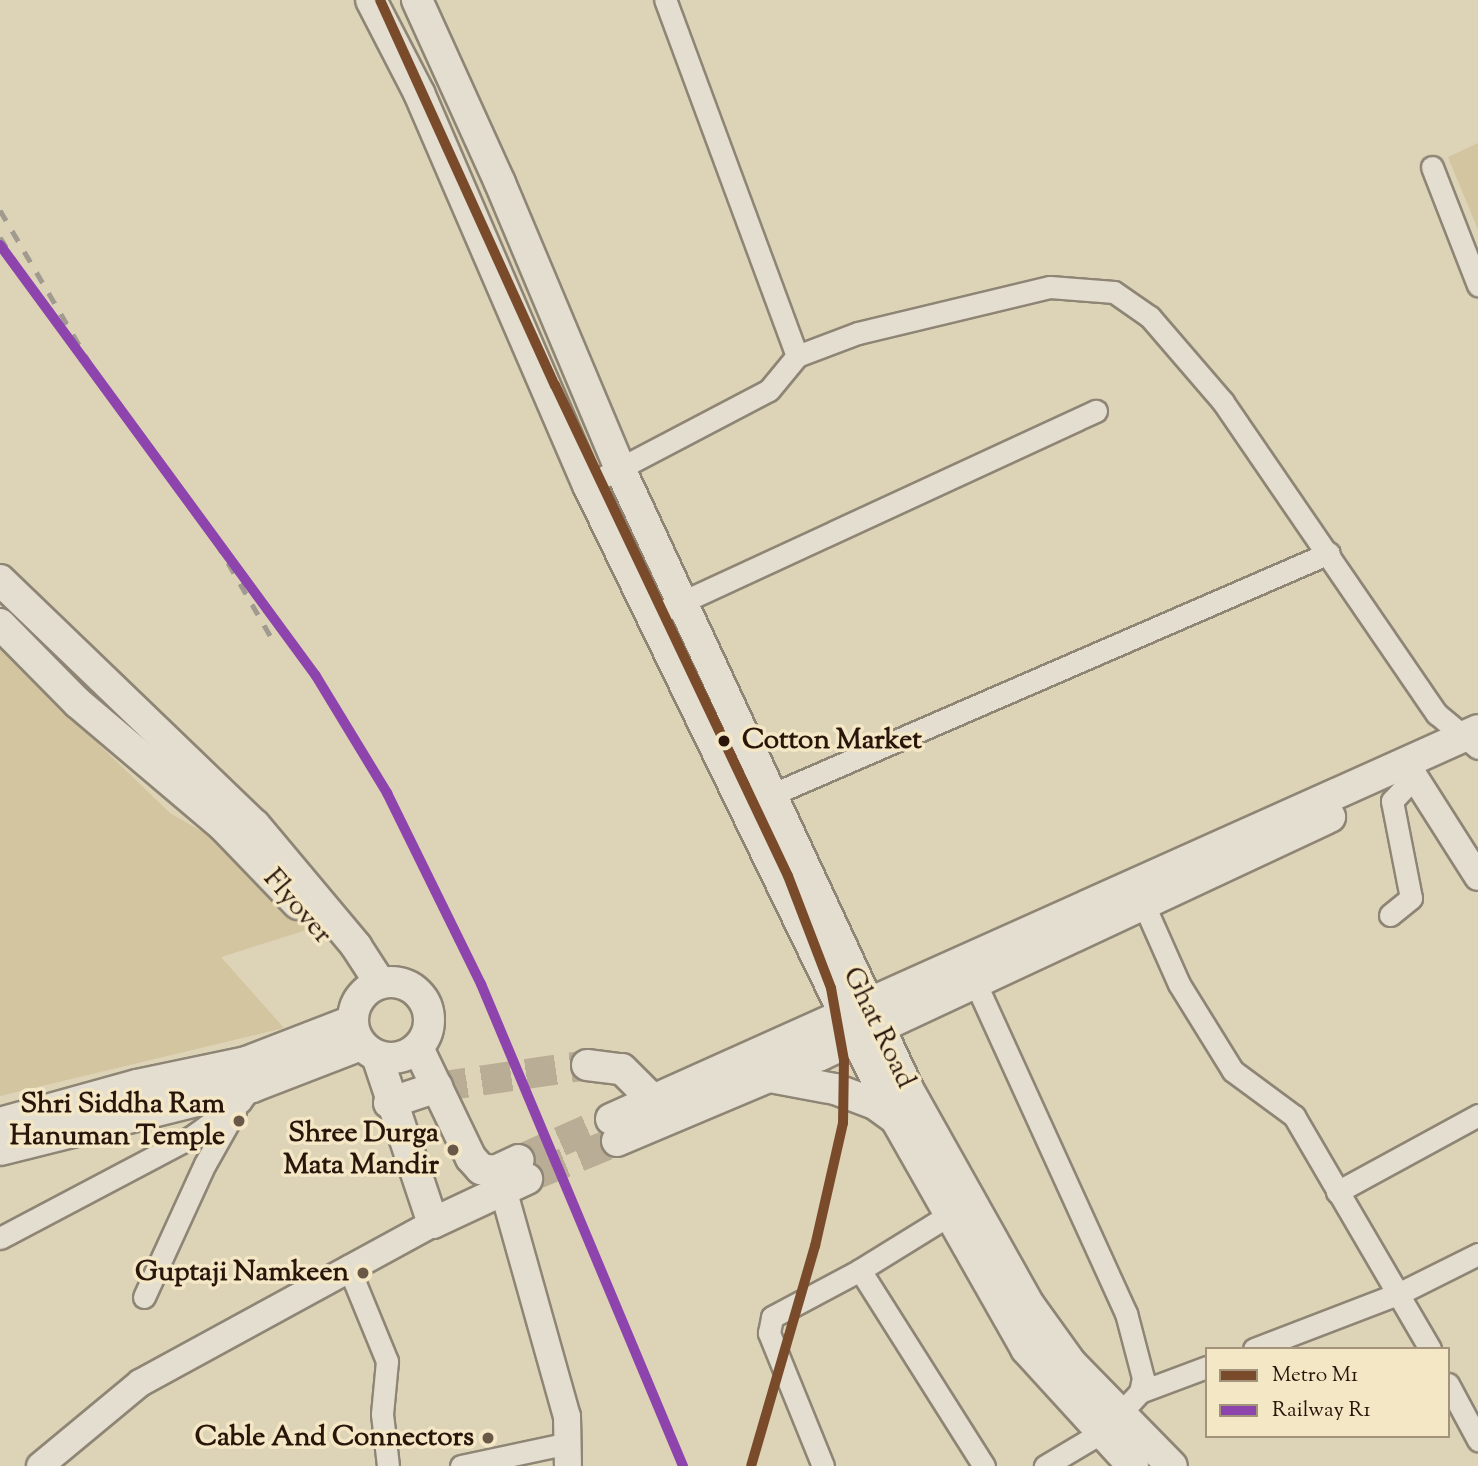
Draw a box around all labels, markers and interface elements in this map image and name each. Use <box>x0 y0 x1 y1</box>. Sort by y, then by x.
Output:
place label: Cotton Market <box>742 724 922 758</box>
marker: Cotton Market <box>713 730 735 752</box>
street label: Flyover <box>255 863 339 951</box>
street label: Ghat Road <box>834 962 922 1094</box>
place label: Shri Siddha Ram Hanuman Temple <box>10 1088 225 1154</box>
marker: Shri Siddha Ram Hanuman Temple <box>231 1113 247 1129</box>
place label: Shree Durga Mata Mandir <box>283 1117 439 1183</box>
marker: Shree Durga Mata Mandir <box>445 1142 461 1158</box>
place label: Guptaji Namkeen <box>135 1256 349 1290</box>
marker: Guptaji Namkeen <box>355 1265 371 1281</box>
legend <box>1205 1347 1450 1438</box>
text: Metro M1 <box>1272 1361 1358 1391</box>
text: Railway R1 <box>1272 1396 1371 1426</box>
place label: Cable And Connectors <box>195 1421 474 1455</box>
marker: Cable And Connectors <box>480 1430 496 1446</box>

